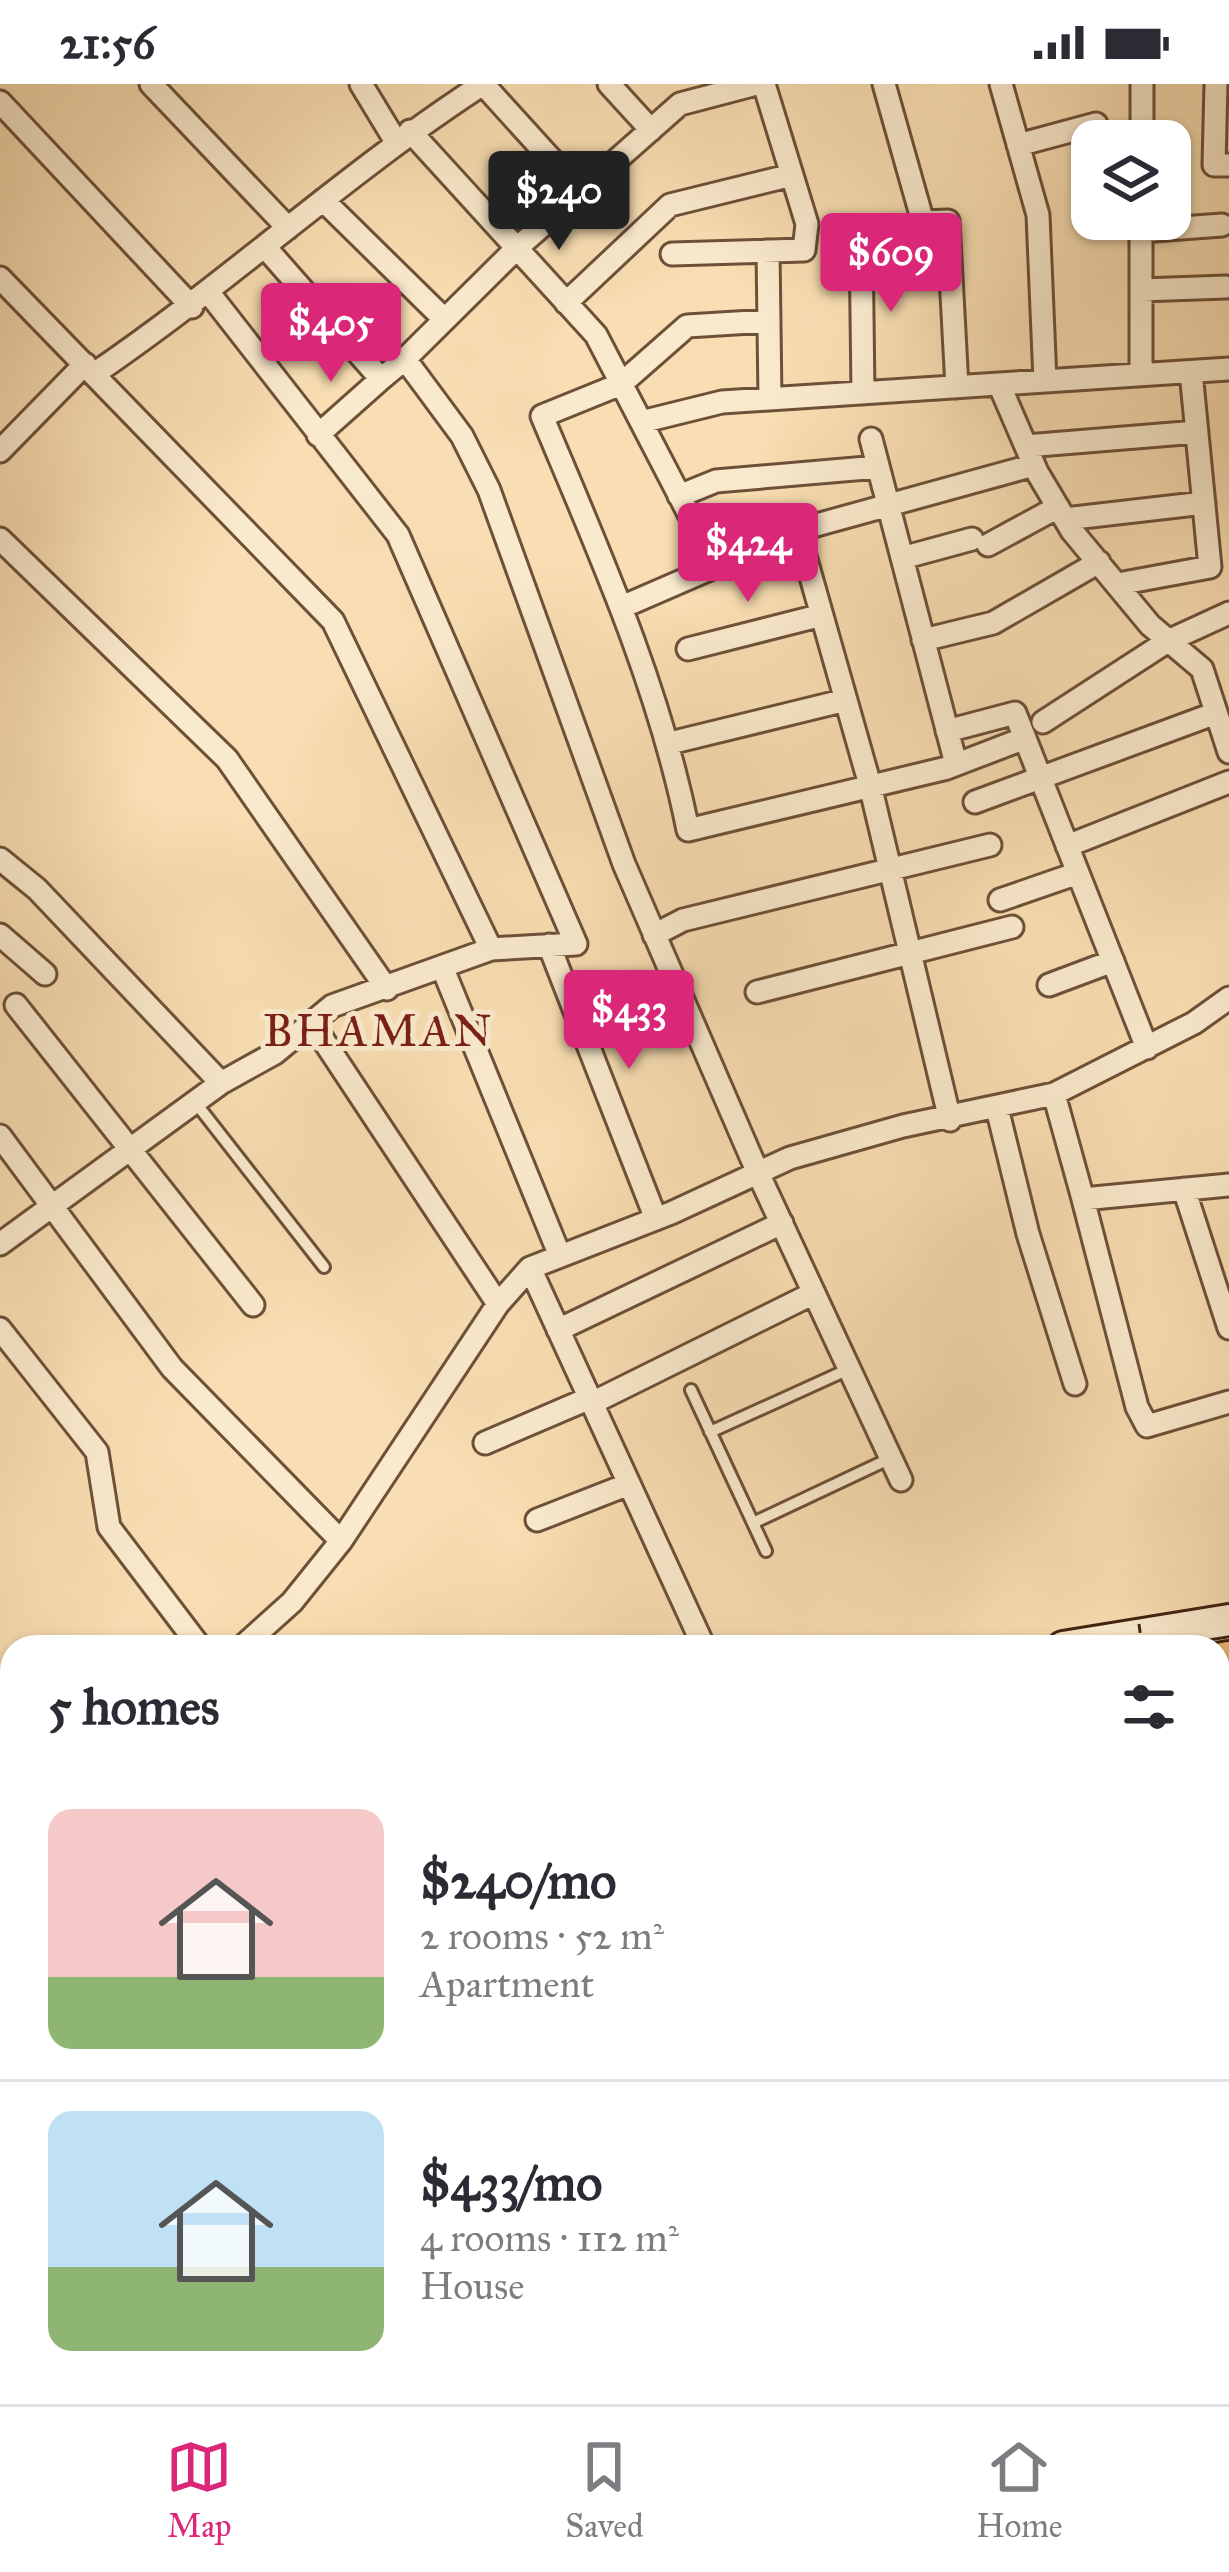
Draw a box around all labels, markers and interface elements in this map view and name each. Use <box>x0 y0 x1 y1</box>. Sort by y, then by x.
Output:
text: 21:56 <box>60 15 155 70</box>
map controls <box>1071 120 1191 240</box>
button: layers <box>1071 120 1191 240</box>
pin: $240 <box>488 151 630 253</box>
text: $240 <box>515 166 603 214</box>
pin: $609 <box>820 213 962 315</box>
text: $609 <box>847 228 935 276</box>
pin: $405 <box>260 283 402 385</box>
text: $405 <box>288 298 374 346</box>
pin: $424 <box>677 503 819 605</box>
text: $424 <box>705 518 791 566</box>
pin: $433 <box>558 970 700 1072</box>
text: $433 <box>591 985 667 1033</box>
district label: BHAMAN <box>263 1003 495 1058</box>
icon: filters <box>1116 1674 1182 1740</box>
text: 5 homes <box>48 1676 219 1738</box>
text: $240/mo <box>420 1850 616 1912</box>
icon: home <box>144 1857 288 2001</box>
text: 2 rooms · 52 m² <box>420 1912 664 1960</box>
text: Apartment <box>420 1960 594 2008</box>
text: $433/mo <box>420 2152 602 2214</box>
icon: home <box>144 2159 288 2303</box>
text: 4 rooms · 112 m² <box>420 2214 679 2262</box>
text: House <box>420 2262 524 2310</box>
tab: Map <box>166 2434 232 2546</box>
tab: Saved <box>565 2434 644 2546</box>
tab: Home <box>976 2434 1063 2546</box>

